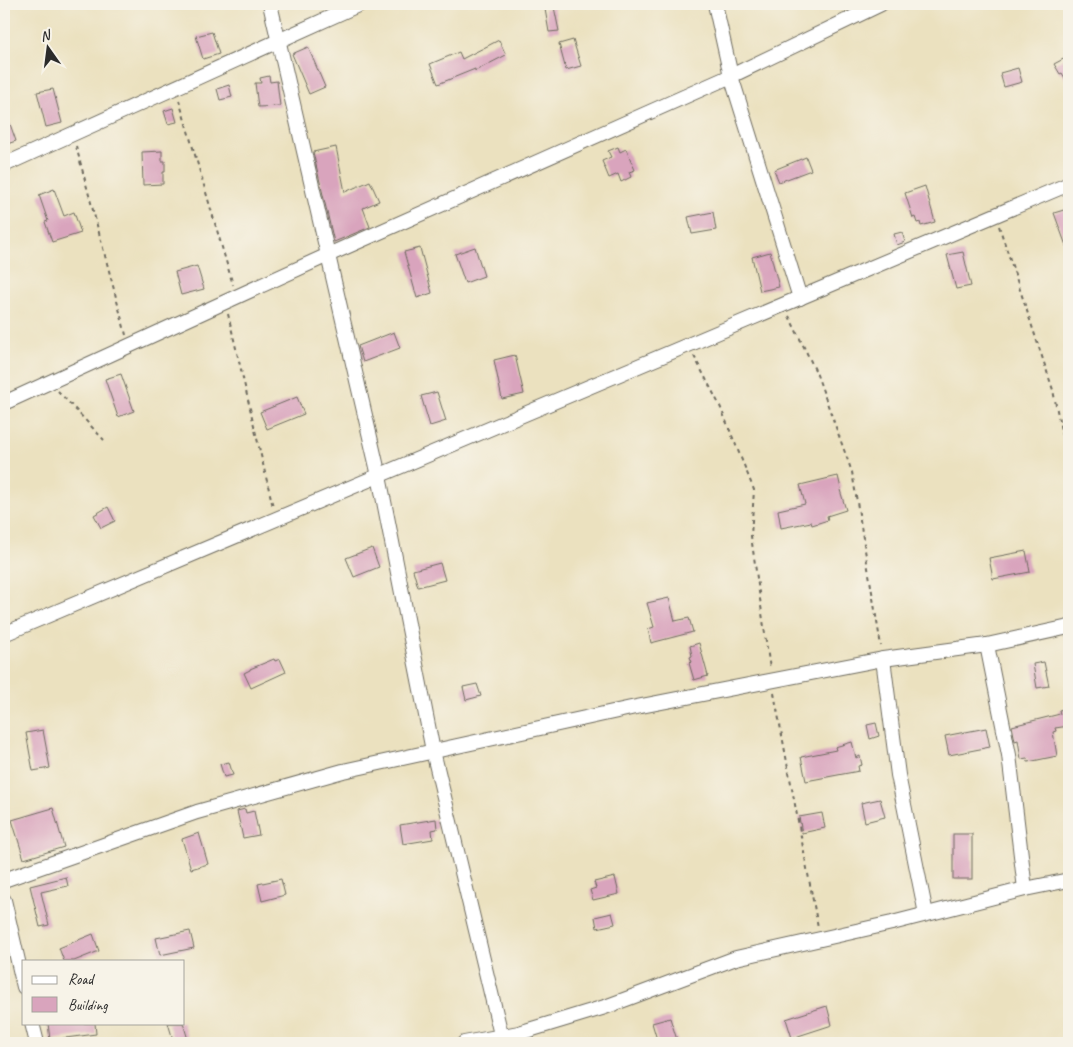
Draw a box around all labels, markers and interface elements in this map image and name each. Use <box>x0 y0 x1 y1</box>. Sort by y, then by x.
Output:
north arrow <box>22 22 72 72</box>
text: N <box>39 26 53 45</box>
legend <box>22 960 185 1024</box>
text: Road <box>68 970 95 989</box>
text: Building <box>68 996 108 1015</box>

